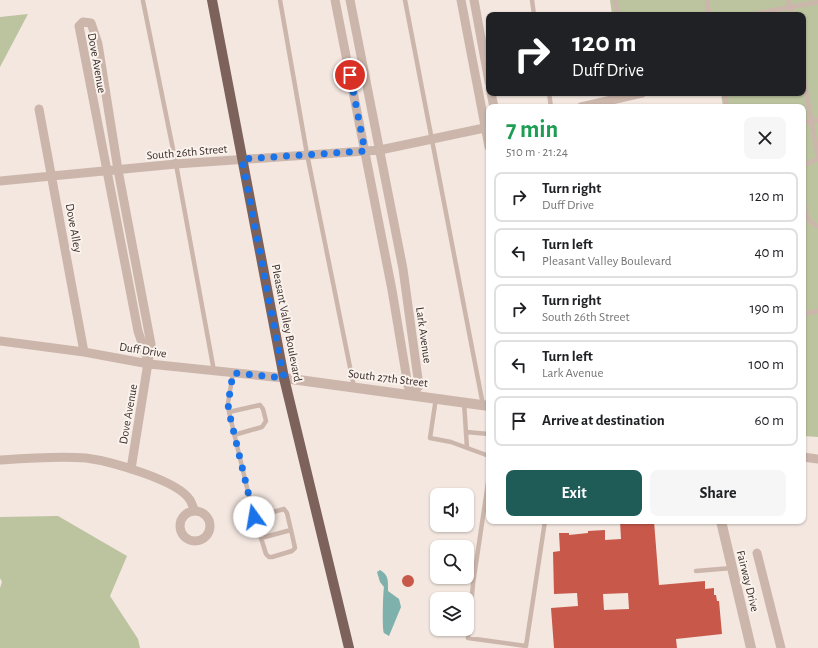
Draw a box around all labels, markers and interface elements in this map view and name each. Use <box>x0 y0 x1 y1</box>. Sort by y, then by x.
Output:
icon: right <box>506 28 558 80</box>
text: 120 m <box>572 29 637 57</box>
street label: Dove Avenue <box>86 32 108 94</box>
pin <box>333 58 367 92</box>
text: Duff Drive <box>572 62 644 80</box>
icon: arrive <box>339 64 361 86</box>
button: close <box>744 117 786 159</box>
text: 7 min <box>506 118 558 142</box>
street label: South 26th Street <box>146 142 228 162</box>
text: 510 m · 21:24 <box>506 146 568 159</box>
text: Turn right <box>542 181 601 196</box>
icon: right <box>508 186 530 208</box>
text: 120 m <box>750 189 784 204</box>
text: Duff Drive <box>542 199 594 212</box>
street label: Dove Alley <box>63 203 84 254</box>
text: Turn left <box>542 237 593 252</box>
icon: left <box>508 242 530 264</box>
text: 40 m <box>754 245 784 260</box>
text: Pleasant Valley Boulevard <box>542 255 672 268</box>
street label: Pleasant Valley Boulevard <box>269 263 304 383</box>
text: Turn right <box>542 293 601 308</box>
icon: right <box>508 298 530 320</box>
text: 190 m <box>749 301 784 316</box>
street label: Lark Avenue <box>414 306 434 364</box>
text: South 26th Street <box>542 311 630 324</box>
street label: Duff Drive <box>118 340 168 360</box>
text: Turn left <box>542 349 593 364</box>
icon: left <box>508 354 530 376</box>
text: 100 m <box>749 357 784 372</box>
street label: South 27th Street <box>347 367 429 389</box>
text: Lark Avenue <box>542 367 603 380</box>
street label: Dove Avenue <box>117 383 139 445</box>
icon: arrive <box>508 410 530 432</box>
text: Arrive at destination <box>542 413 665 428</box>
text: 60 m <box>755 413 784 428</box>
button: Exit <box>506 470 642 516</box>
button: Share <box>650 470 786 516</box>
map controls <box>430 488 474 636</box>
button: sound <box>430 488 474 532</box>
position arrow <box>233 496 275 538</box>
button: search <box>430 540 474 584</box>
street label: Fairway Drive <box>734 549 761 613</box>
button: layers <box>430 592 474 636</box>

